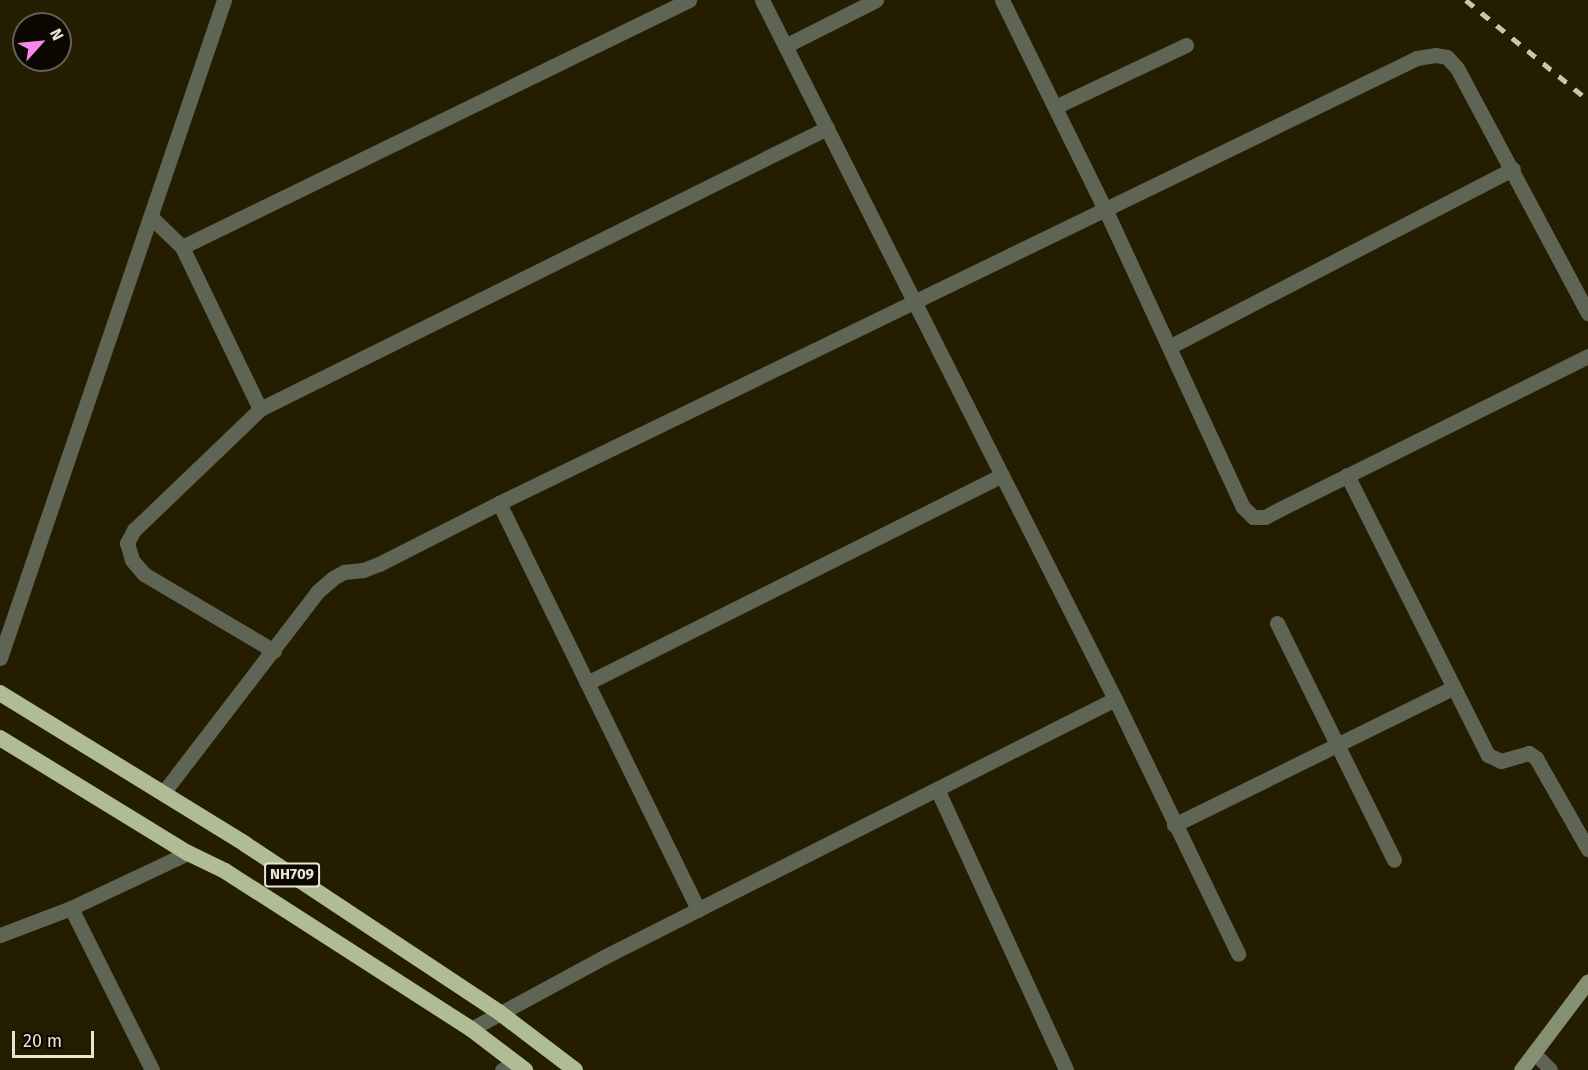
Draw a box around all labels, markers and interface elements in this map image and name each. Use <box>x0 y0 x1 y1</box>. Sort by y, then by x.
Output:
north arrow <box>12 12 72 72</box>
text: N <box>46 25 68 44</box>
road number: NH709 <box>264 863 320 887</box>
scale bar <box>15 1019 98 1057</box>
text: 20 m <box>23 1030 62 1052</box>

